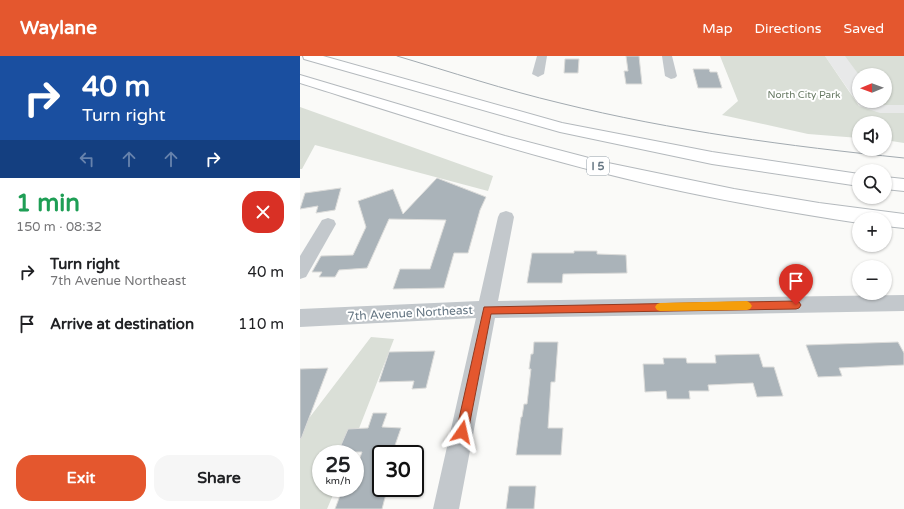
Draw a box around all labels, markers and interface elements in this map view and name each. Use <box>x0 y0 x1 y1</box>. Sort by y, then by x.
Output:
text: Waylane <box>20 17 97 39</box>
text: Map <box>702 20 733 37</box>
text: Directions <box>755 20 822 37</box>
text: Saved <box>844 20 884 37</box>
north arrow <box>852 68 892 108</box>
map controls <box>852 68 892 300</box>
text: 40 m <box>82 70 150 104</box>
icon: right <box>16 72 68 124</box>
park label: North City Park <box>768 89 841 101</box>
text: Turn right <box>82 104 166 126</box>
button: sound <box>852 116 892 156</box>
icon: left <box>76 148 98 170</box>
icon: ahead <box>118 148 140 170</box>
icon: ahead <box>160 148 182 170</box>
icon: right <box>202 148 224 170</box>
road number: I 5 <box>587 157 609 175</box>
button: search <box>852 164 892 204</box>
text: 1 min <box>16 189 80 218</box>
button: close <box>242 191 284 233</box>
button: + <box>852 212 892 252</box>
text: 150 m · 08:32 <box>16 219 102 235</box>
text: Turn right <box>50 255 120 273</box>
button: − <box>852 260 892 300</box>
icon: right <box>16 261 38 283</box>
text: 40 m <box>247 263 284 281</box>
pin <box>779 264 813 305</box>
icon: arrive <box>785 270 807 292</box>
text: 7th Avenue Northeast <box>50 273 186 289</box>
street label: 7th Avenue Northeast <box>347 303 474 323</box>
icon: arrive <box>16 313 38 335</box>
text: Arrive at destination <box>50 315 194 333</box>
text: 110 m <box>238 315 284 333</box>
position arrow <box>441 411 483 453</box>
speed limit sign: 30 <box>372 445 424 497</box>
text: 25 <box>325 454 351 478</box>
button: Exit <box>16 455 146 501</box>
button: Share <box>154 455 284 501</box>
text: km/h <box>325 475 351 487</box>

